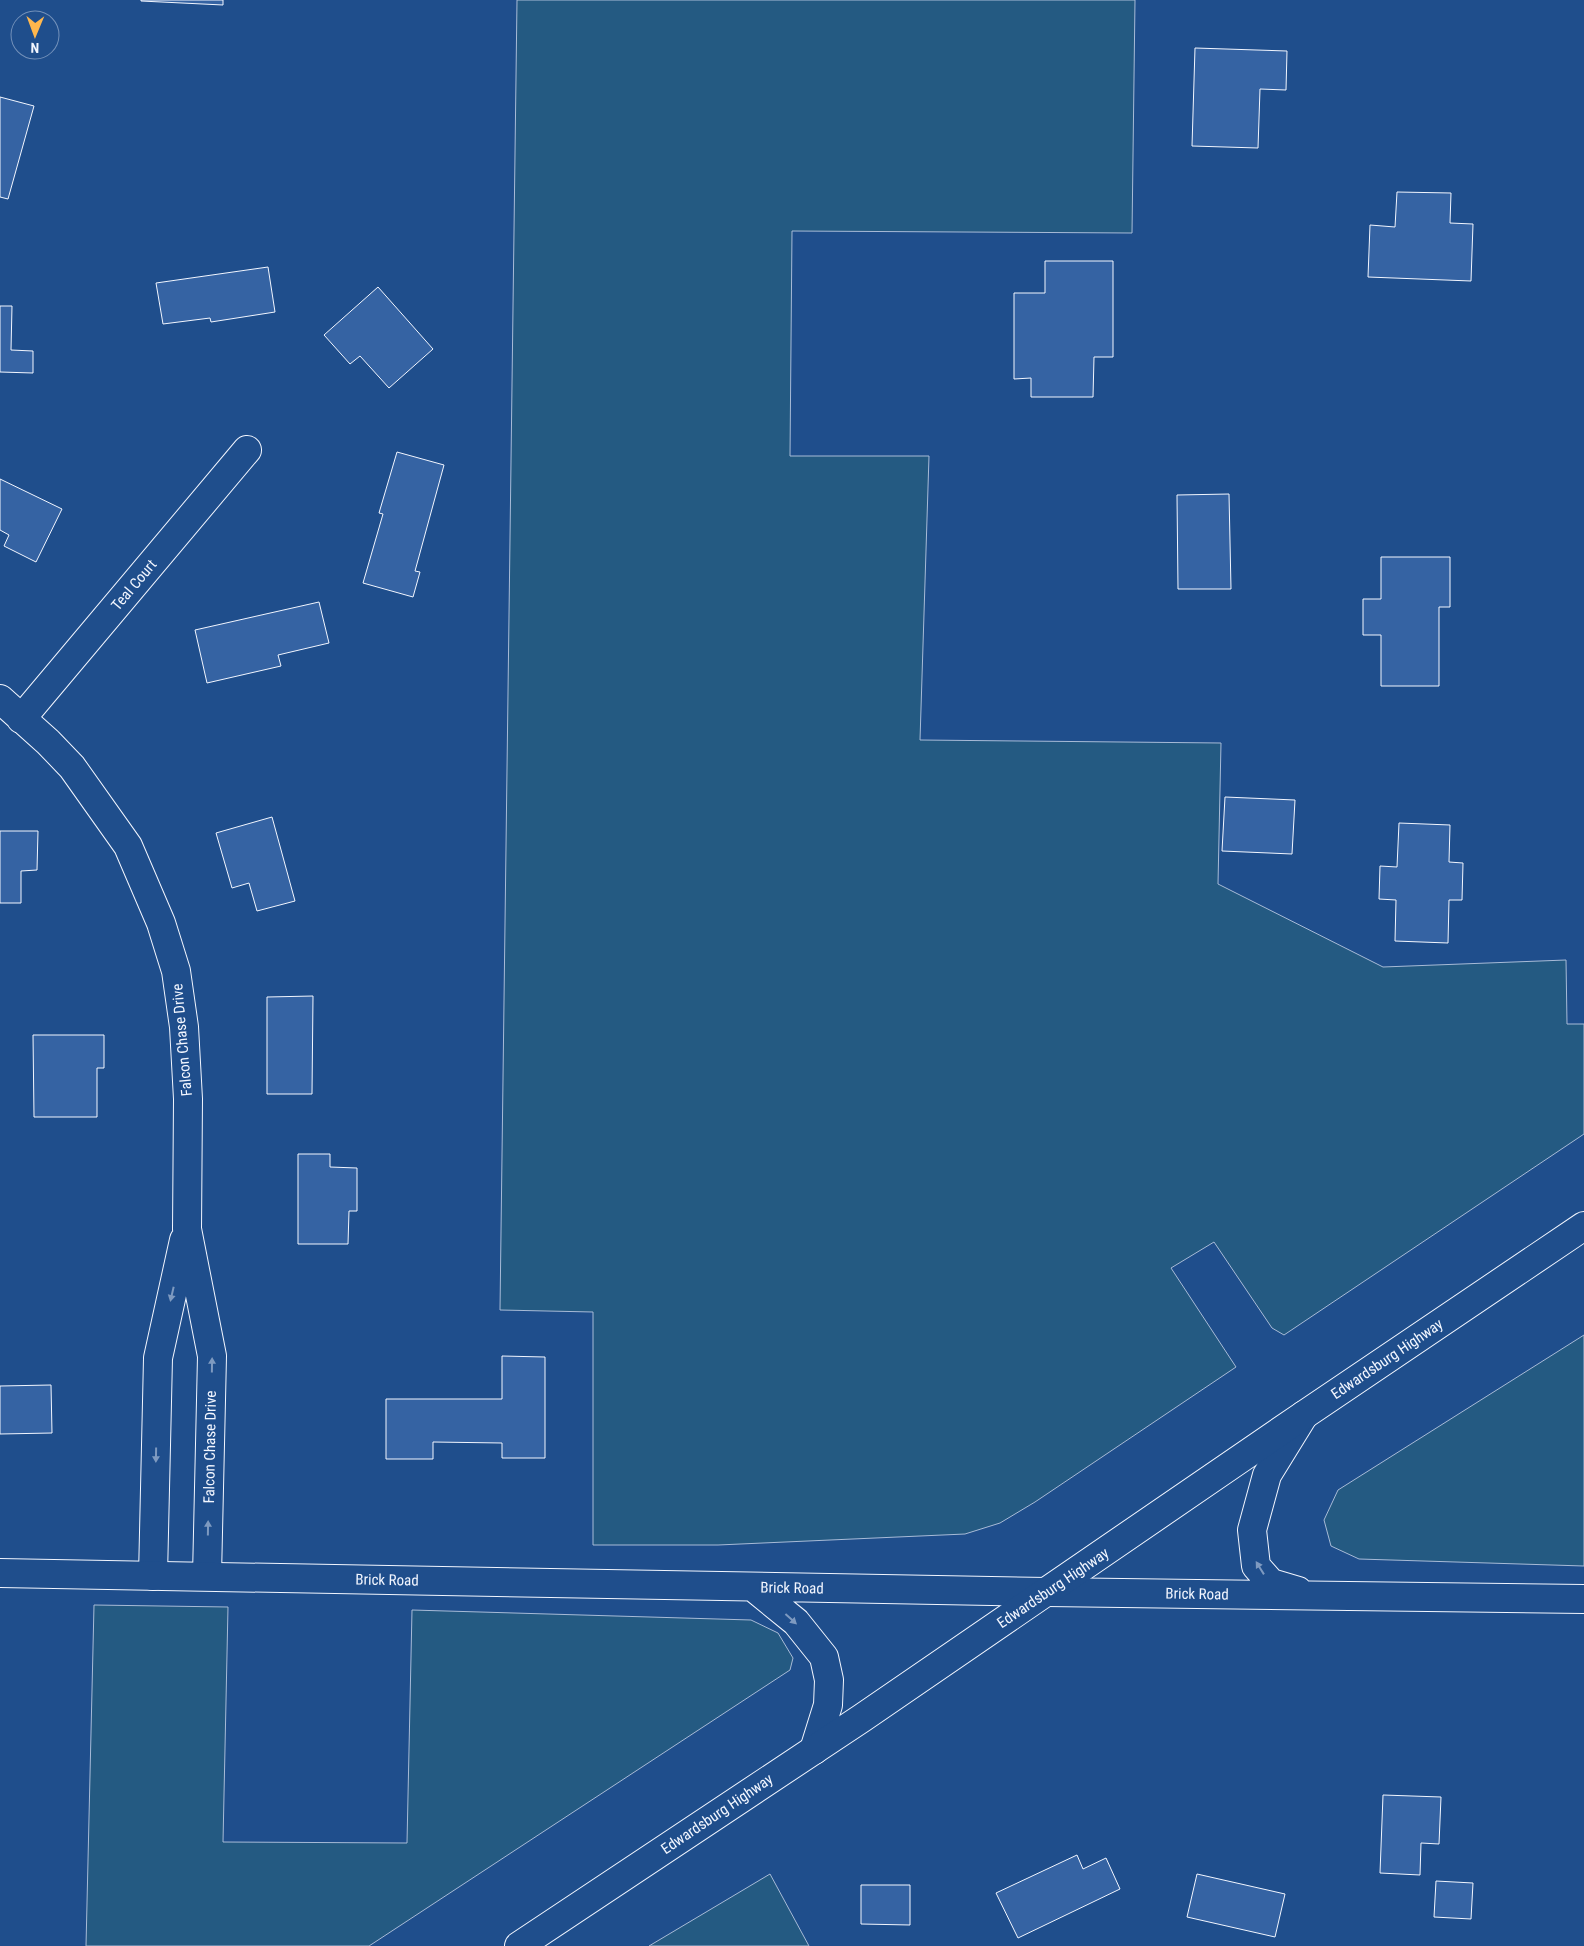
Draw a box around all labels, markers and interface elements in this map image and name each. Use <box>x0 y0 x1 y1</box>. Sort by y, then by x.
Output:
north arrow <box>10 10 60 60</box>
text: N <box>30 40 39 56</box>
street label: Teal Court <box>108 556 160 614</box>
street label: Falcon Chase Drive <box>168 983 196 1097</box>
one-way arrow <box>168 1286 176 1301</box>
street label: Edwardsburg Highway <box>1328 1315 1446 1403</box>
one-way arrow <box>208 1357 216 1373</box>
street label: Falcon Chase Drive <box>200 1390 220 1504</box>
one-way arrow <box>152 1447 160 1463</box>
one-way arrow <box>205 1519 213 1535</box>
street label: Edwardsburg Highway <box>994 1544 1112 1632</box>
one-way arrow <box>1256 1561 1265 1575</box>
street label: Brick Road <box>355 1570 419 1590</box>
street label: Brick Road <box>760 1578 824 1598</box>
street label: Brick Road <box>1165 1584 1229 1604</box>
one-way arrow <box>784 1613 797 1624</box>
street label: Edwardsburg Highway <box>658 1770 776 1858</box>

